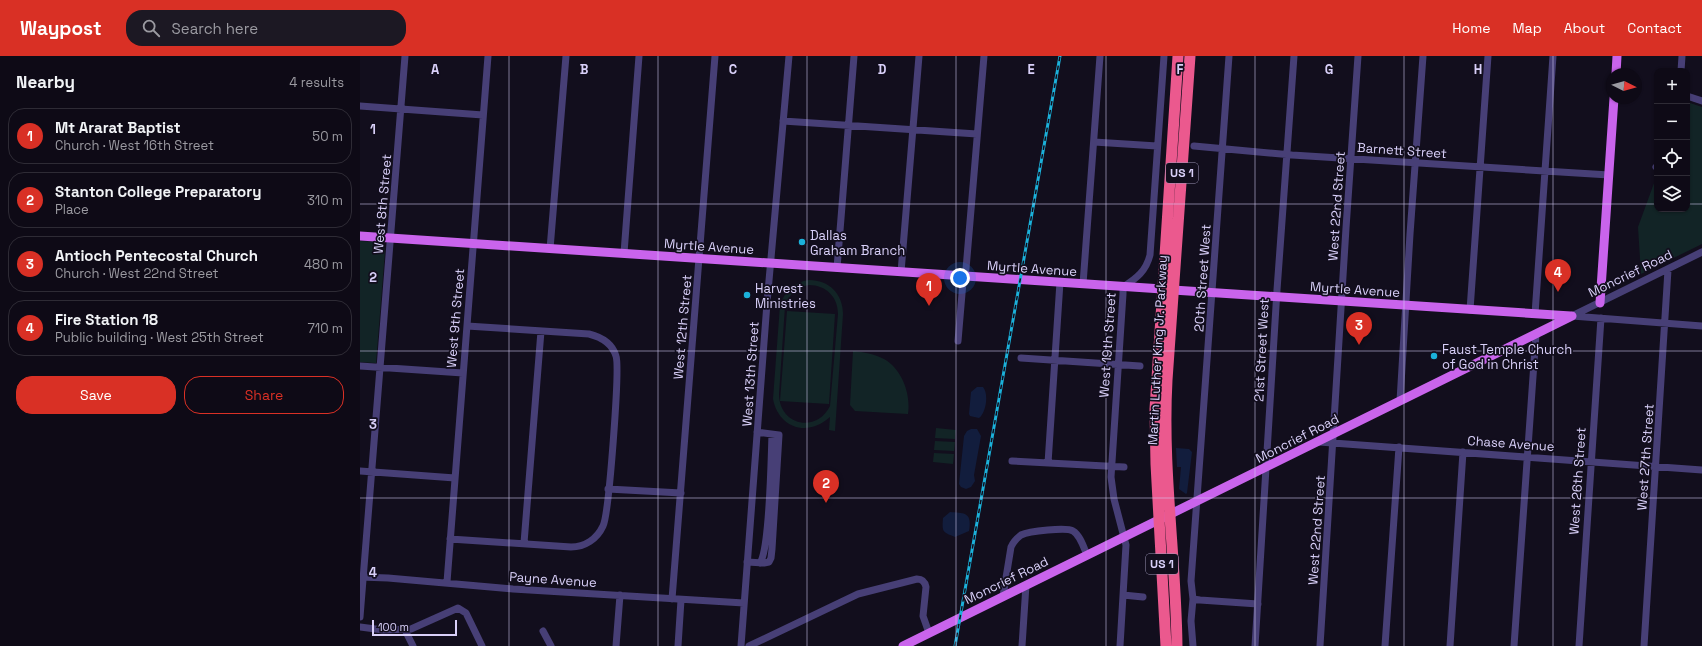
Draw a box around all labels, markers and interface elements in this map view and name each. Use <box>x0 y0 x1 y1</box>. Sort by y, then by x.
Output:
search box <box>126 10 406 46</box>
text: Waypost <box>20 16 102 41</box>
icon: search <box>140 17 162 39</box>
text: Search here <box>172 19 258 38</box>
text: Home <box>1452 19 1490 37</box>
text: Map <box>1512 19 1542 37</box>
text: About <box>1564 19 1605 37</box>
text: Contact <box>1627 19 1682 37</box>
text: A <box>431 61 440 78</box>
text: B <box>580 61 589 78</box>
text: C <box>729 61 737 78</box>
text: D <box>878 61 887 78</box>
text: E <box>1027 61 1035 78</box>
text: F <box>1177 61 1184 78</box>
text: G <box>1325 61 1333 78</box>
text: H <box>1474 61 1482 78</box>
north arrow <box>1606 68 1642 104</box>
map controls <box>1654 68 1690 212</box>
button: + <box>1654 68 1690 104</box>
text: Nearby <box>16 71 75 93</box>
text: 4 results <box>289 74 344 91</box>
button: − <box>1654 104 1690 140</box>
text: Mt Ararat Baptist <box>55 118 181 137</box>
text: 1 <box>370 121 376 138</box>
text: 1 <box>27 128 33 145</box>
text: 50 m <box>312 128 343 145</box>
text: Church · West 16th Street <box>55 137 214 154</box>
street label: Barnett Street <box>1357 139 1447 162</box>
button: locate <box>1654 140 1690 176</box>
street label: West 22nd Street <box>1324 151 1349 261</box>
street label: West 8th Street <box>370 153 395 255</box>
road number: US 1 <box>1166 163 1198 183</box>
button: layers <box>1654 176 1690 212</box>
text: Stanton College Preparatory <box>55 182 261 201</box>
text: 2 <box>26 192 34 209</box>
text: 310 m <box>307 192 343 209</box>
text: Place <box>55 201 89 218</box>
street label: 20th Street West <box>1190 224 1215 333</box>
place label: Dallas Graham Branch <box>810 227 905 259</box>
street label: Myrtle Avenue <box>663 235 754 258</box>
marker: Dallas Graham Branch <box>797 237 807 247</box>
text: Antioch Pentecostal Church <box>55 246 258 265</box>
street label: Moncrief Road <box>1585 246 1675 301</box>
street label: Martin Luther King Jr. Parkway <box>1144 255 1171 445</box>
text: 3 <box>26 256 34 273</box>
text: 480 m <box>304 256 343 273</box>
street label: Myrtle Avenue <box>986 257 1077 280</box>
pin: 4 <box>1545 259 1571 292</box>
text: Church · West 22nd Street <box>55 265 219 282</box>
street label: West 9th Street <box>443 268 468 369</box>
your location <box>950 268 970 288</box>
text: 2 <box>369 269 377 286</box>
pin: 1 <box>916 273 942 306</box>
street label: West 12th Street <box>669 274 696 380</box>
street label: Myrtle Avenue <box>1309 278 1400 301</box>
place label: Harvest Ministries <box>755 280 816 312</box>
marker: Harvest Ministries <box>742 290 752 300</box>
street label: West 19th Street <box>1095 292 1120 398</box>
street label: 21st Street West <box>1250 298 1273 402</box>
text: Fire Station 18 <box>55 310 158 329</box>
pin: 3 <box>1346 312 1372 345</box>
text: 4 <box>26 320 34 337</box>
text: 710 m <box>308 320 343 337</box>
street label: West 13th Street <box>738 321 763 427</box>
text: Public building · West 25th Street <box>55 329 264 346</box>
place label: Faust Temple Church of God in Christ <box>1442 341 1572 373</box>
marker: Faust Temple Church of God in Christ <box>1429 351 1439 361</box>
button: Save <box>16 376 176 414</box>
button: Share <box>184 376 344 414</box>
street label: West 27th Street <box>1633 403 1658 511</box>
street label: Moncrief Road <box>1253 410 1342 467</box>
text: 3 <box>369 416 377 433</box>
street label: West 26th Street <box>1565 427 1590 535</box>
street label: Chase Avenue <box>1467 432 1555 455</box>
pin: 2 <box>813 470 839 503</box>
street label: West 22nd Street <box>1304 475 1329 585</box>
street label: Moncrief Road <box>961 553 1051 608</box>
road number: US 1 <box>1146 554 1178 574</box>
text: 4 <box>369 564 377 581</box>
street label: Payne Avenue <box>509 568 597 591</box>
scale bar <box>372 618 457 637</box>
text: 100 m <box>378 620 409 634</box>

